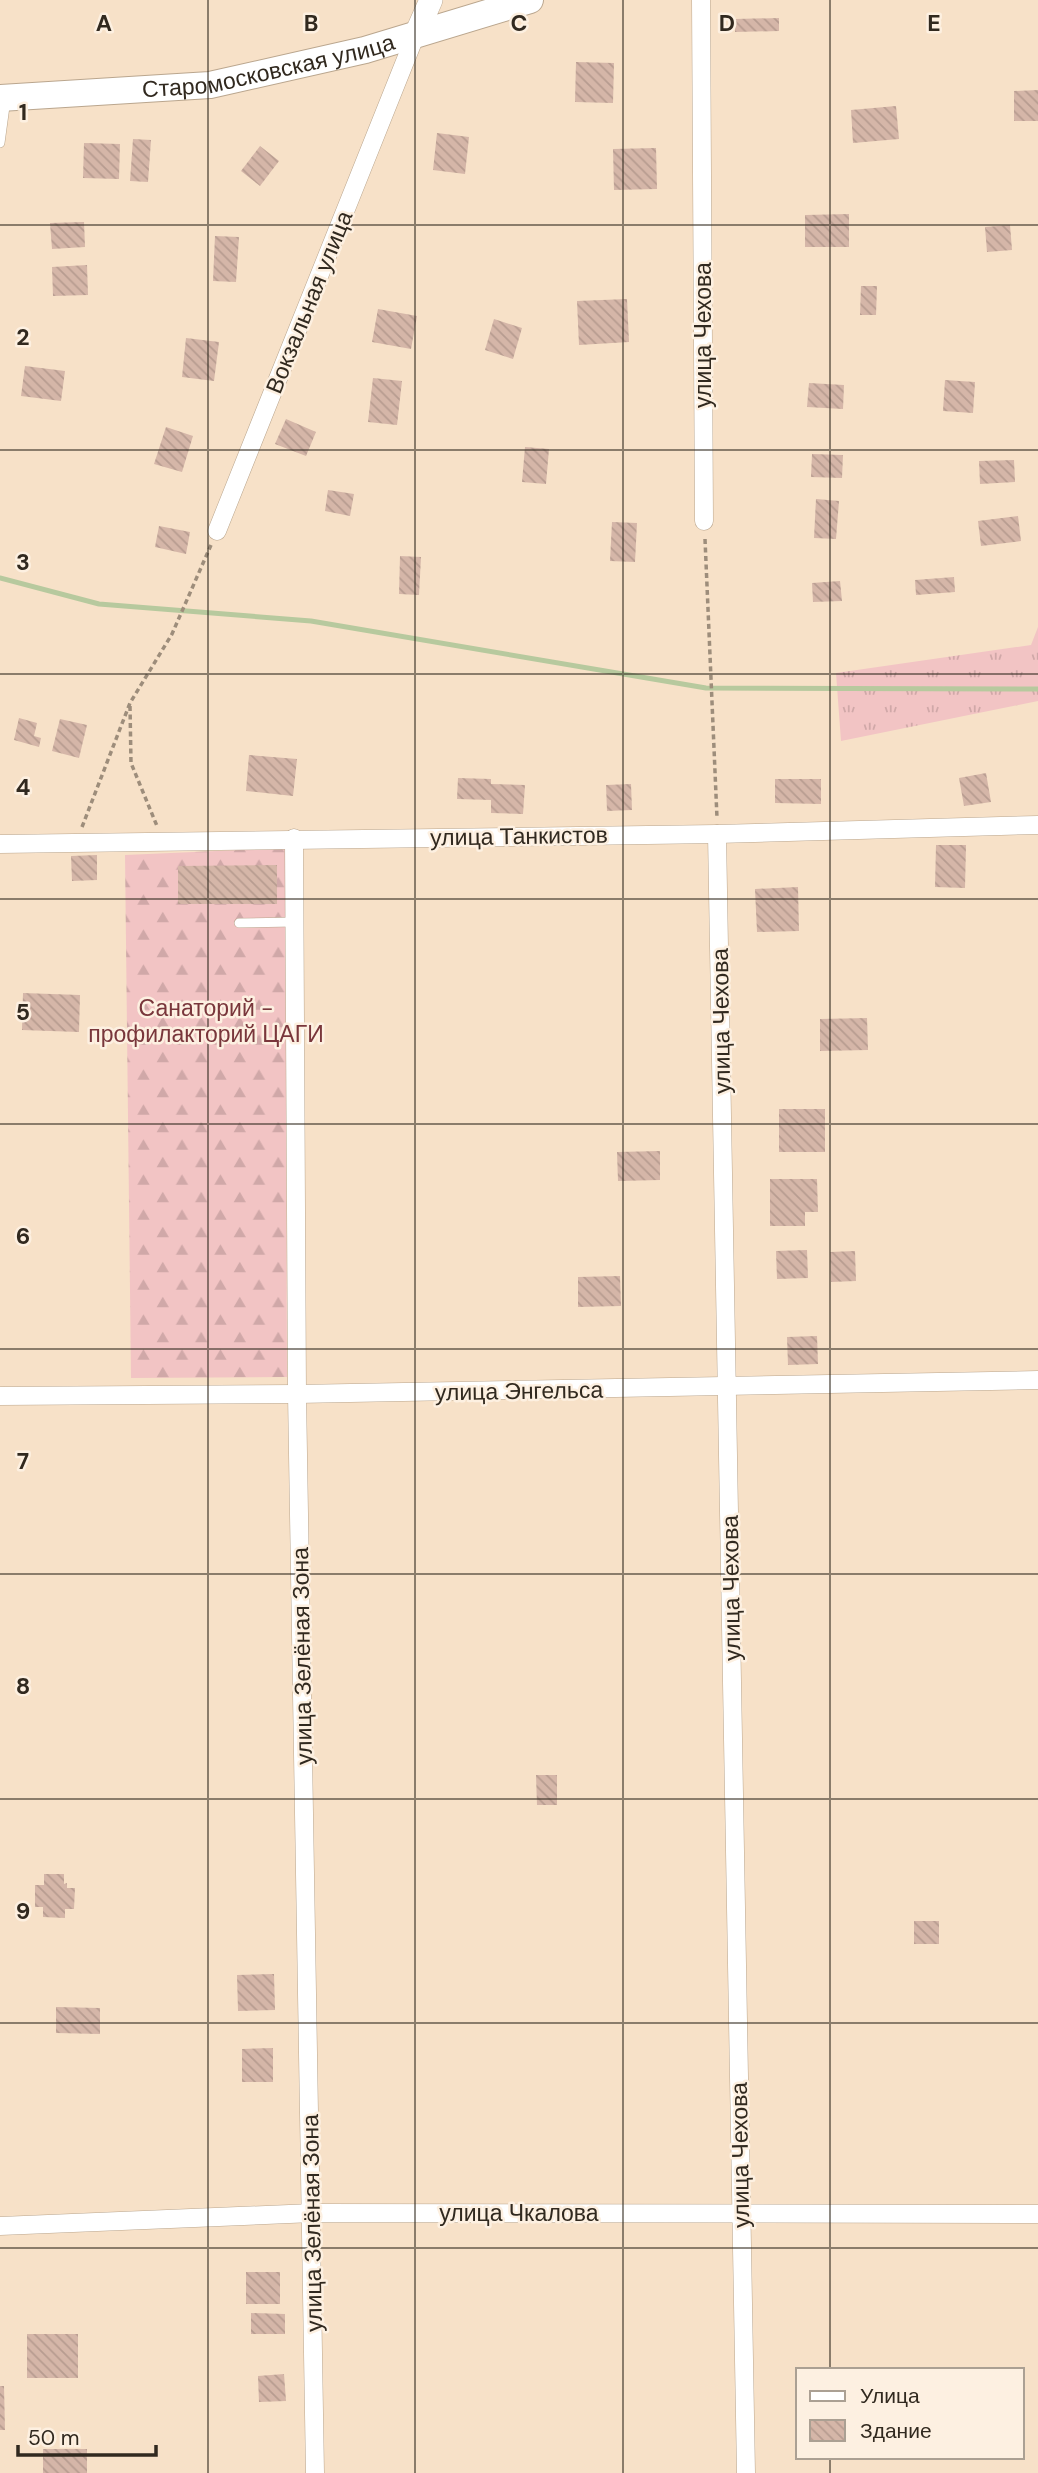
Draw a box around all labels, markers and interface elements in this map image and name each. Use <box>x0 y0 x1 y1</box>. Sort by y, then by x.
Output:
text: A <box>96 8 112 38</box>
text: B <box>304 8 318 38</box>
text: C <box>511 8 527 38</box>
text: D <box>719 8 735 38</box>
text: E <box>927 8 941 38</box>
street label: Старомосковская улица <box>141 27 399 104</box>
text: 1 <box>19 97 27 127</box>
street label: Вокзальная улица <box>259 206 359 398</box>
street label: улица Чехова <box>688 262 718 408</box>
text: 2 <box>16 322 30 352</box>
text: 3 <box>16 547 30 577</box>
text: 4 <box>16 772 31 802</box>
street label: улица Танкистов <box>430 819 608 853</box>
street label: улица Чехова <box>705 948 737 1094</box>
park label: Санаторий - профилакторий ЦАГИ <box>88 993 324 1049</box>
text: 5 <box>16 997 30 1027</box>
text: 6 <box>16 1221 30 1251</box>
street label: улица Энгельса <box>435 1375 604 1407</box>
text: 7 <box>17 1446 29 1476</box>
street label: улица Чехова <box>715 1515 747 1661</box>
street label: улица Зелёная Зона <box>285 1547 319 1765</box>
text: 8 <box>16 1671 30 1701</box>
text: 9 <box>16 1896 30 1926</box>
street label: улица Чехова <box>724 2082 756 2228</box>
street label: улица Зелёная Зона <box>295 2114 329 2332</box>
street label: улица Чкалова <box>439 2198 599 2228</box>
legend <box>796 2368 1024 2459</box>
text: Улица <box>860 2382 920 2410</box>
scale bar <box>18 2414 156 2458</box>
text: Здание <box>860 2417 932 2445</box>
text: 50 m <box>28 2424 79 2452</box>

